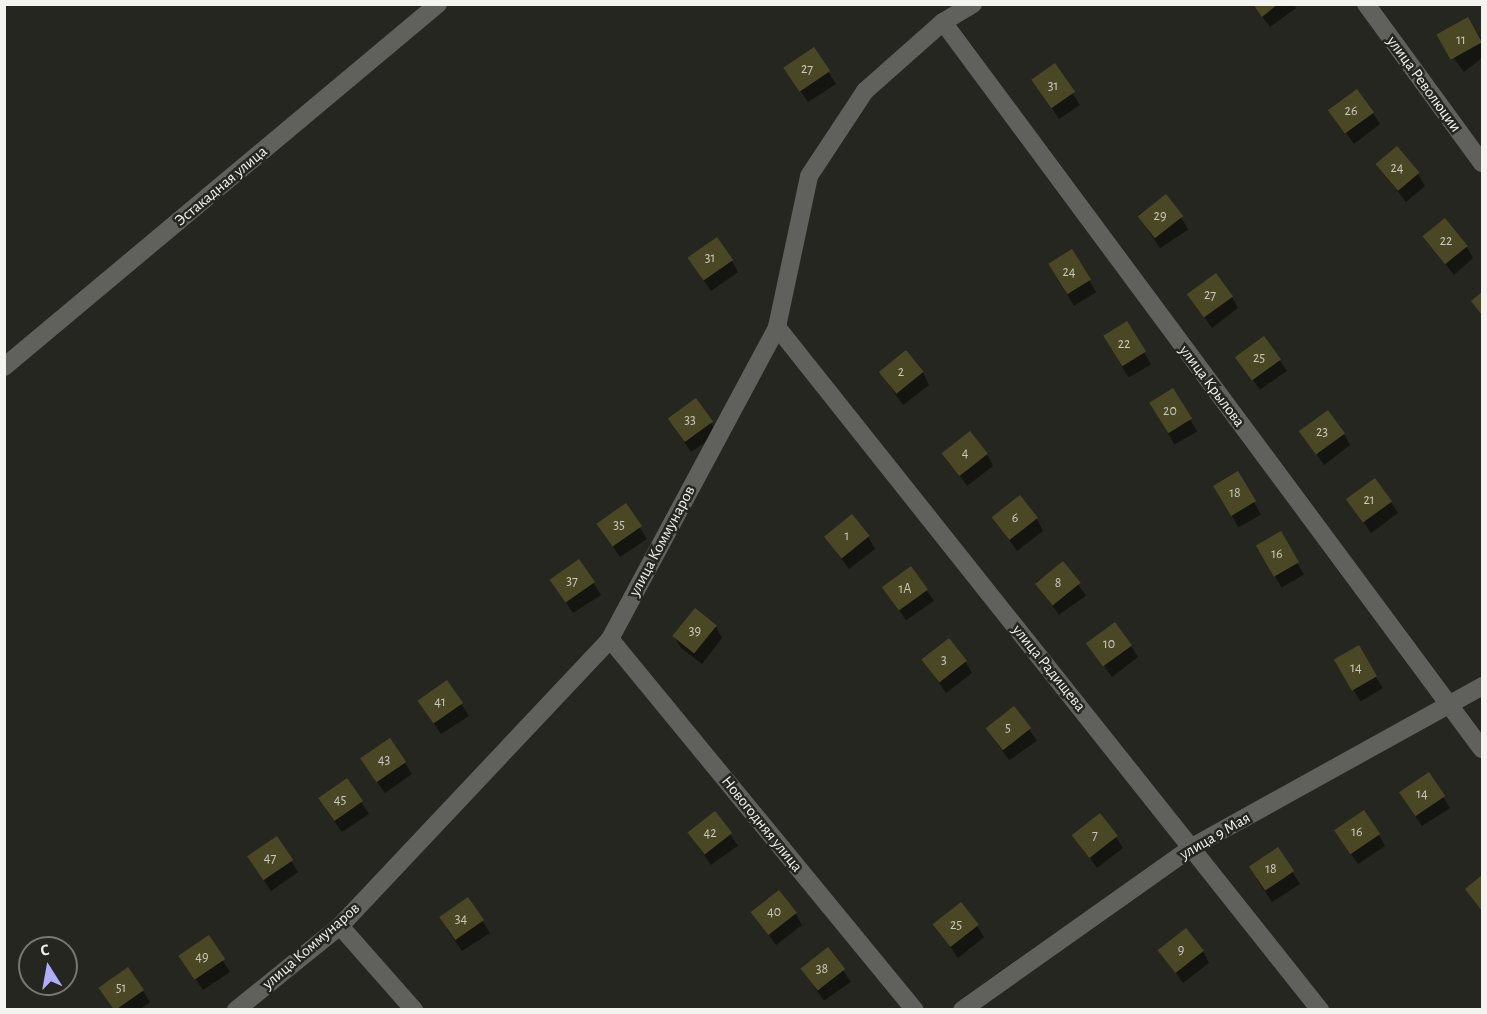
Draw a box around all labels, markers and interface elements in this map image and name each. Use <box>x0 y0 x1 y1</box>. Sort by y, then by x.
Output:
street label: улица Революции <box>1383 32 1465 136</box>
house number: 11 <box>1456 32 1466 48</box>
house number: 27 <box>801 61 813 77</box>
house number: 31 <box>1048 78 1058 94</box>
house number: 26 <box>1345 103 1357 119</box>
street label: Эстакадная улица <box>171 142 271 230</box>
house number: 24 <box>1390 160 1404 176</box>
house number: 29 <box>1154 208 1166 224</box>
house number: 22 <box>1440 233 1452 249</box>
house number: 31 <box>705 250 715 266</box>
house number: 24 <box>1062 264 1076 280</box>
house number: 27 <box>1204 287 1216 303</box>
house number: 22 <box>1118 336 1130 352</box>
street label: улица Крылова <box>1175 341 1249 431</box>
house number: 25 <box>1253 350 1265 366</box>
house number: 2 <box>898 364 904 380</box>
house number: 20 <box>1163 403 1177 419</box>
house number: 33 <box>684 412 696 428</box>
house number: 23 <box>1316 424 1328 440</box>
house number: 4 <box>962 445 968 461</box>
street label: улица Коммунаров <box>625 482 699 600</box>
house number: 18 <box>1229 485 1241 501</box>
house number: 21 <box>1363 492 1375 508</box>
house number: 6 <box>1012 510 1018 526</box>
house number: 35 <box>613 517 625 533</box>
house number: 1 <box>845 528 849 544</box>
house number: 16 <box>1271 546 1283 562</box>
house number: 37 <box>566 573 578 589</box>
house number: 8 <box>1055 575 1061 591</box>
house number: 1А <box>898 581 912 597</box>
street label: улица Радищева <box>1008 621 1090 715</box>
house number: 39 <box>689 623 701 639</box>
house number: 10 <box>1103 636 1115 652</box>
house number: 3 <box>941 652 947 668</box>
house number: 14 <box>1350 660 1362 676</box>
house number: 41 <box>434 694 446 710</box>
house number: 5 <box>1005 720 1011 736</box>
house number: 43 <box>378 752 390 768</box>
street label: Новогодняя улица <box>717 772 807 876</box>
house number: 14 <box>1416 786 1428 802</box>
house number: 45 <box>334 792 346 808</box>
street label: улица 9 Мая <box>1176 808 1254 864</box>
house number: 16 <box>1351 824 1363 840</box>
house number: 42 <box>703 825 717 841</box>
house number: 7 <box>1092 827 1098 843</box>
house number: 47 <box>264 850 276 866</box>
house number: 18 <box>1265 861 1277 877</box>
street label: улица Коммунаров <box>258 899 364 993</box>
house number: 40 <box>767 904 781 920</box>
house number: 34 <box>455 911 467 927</box>
house number: 25 <box>950 917 962 933</box>
north arrow <box>18 936 78 996</box>
text: С <box>39 942 51 959</box>
house number: 9 <box>1178 942 1184 958</box>
house number: 49 <box>195 949 209 965</box>
house number: 38 <box>816 961 828 977</box>
house number: 51 <box>116 980 126 996</box>

